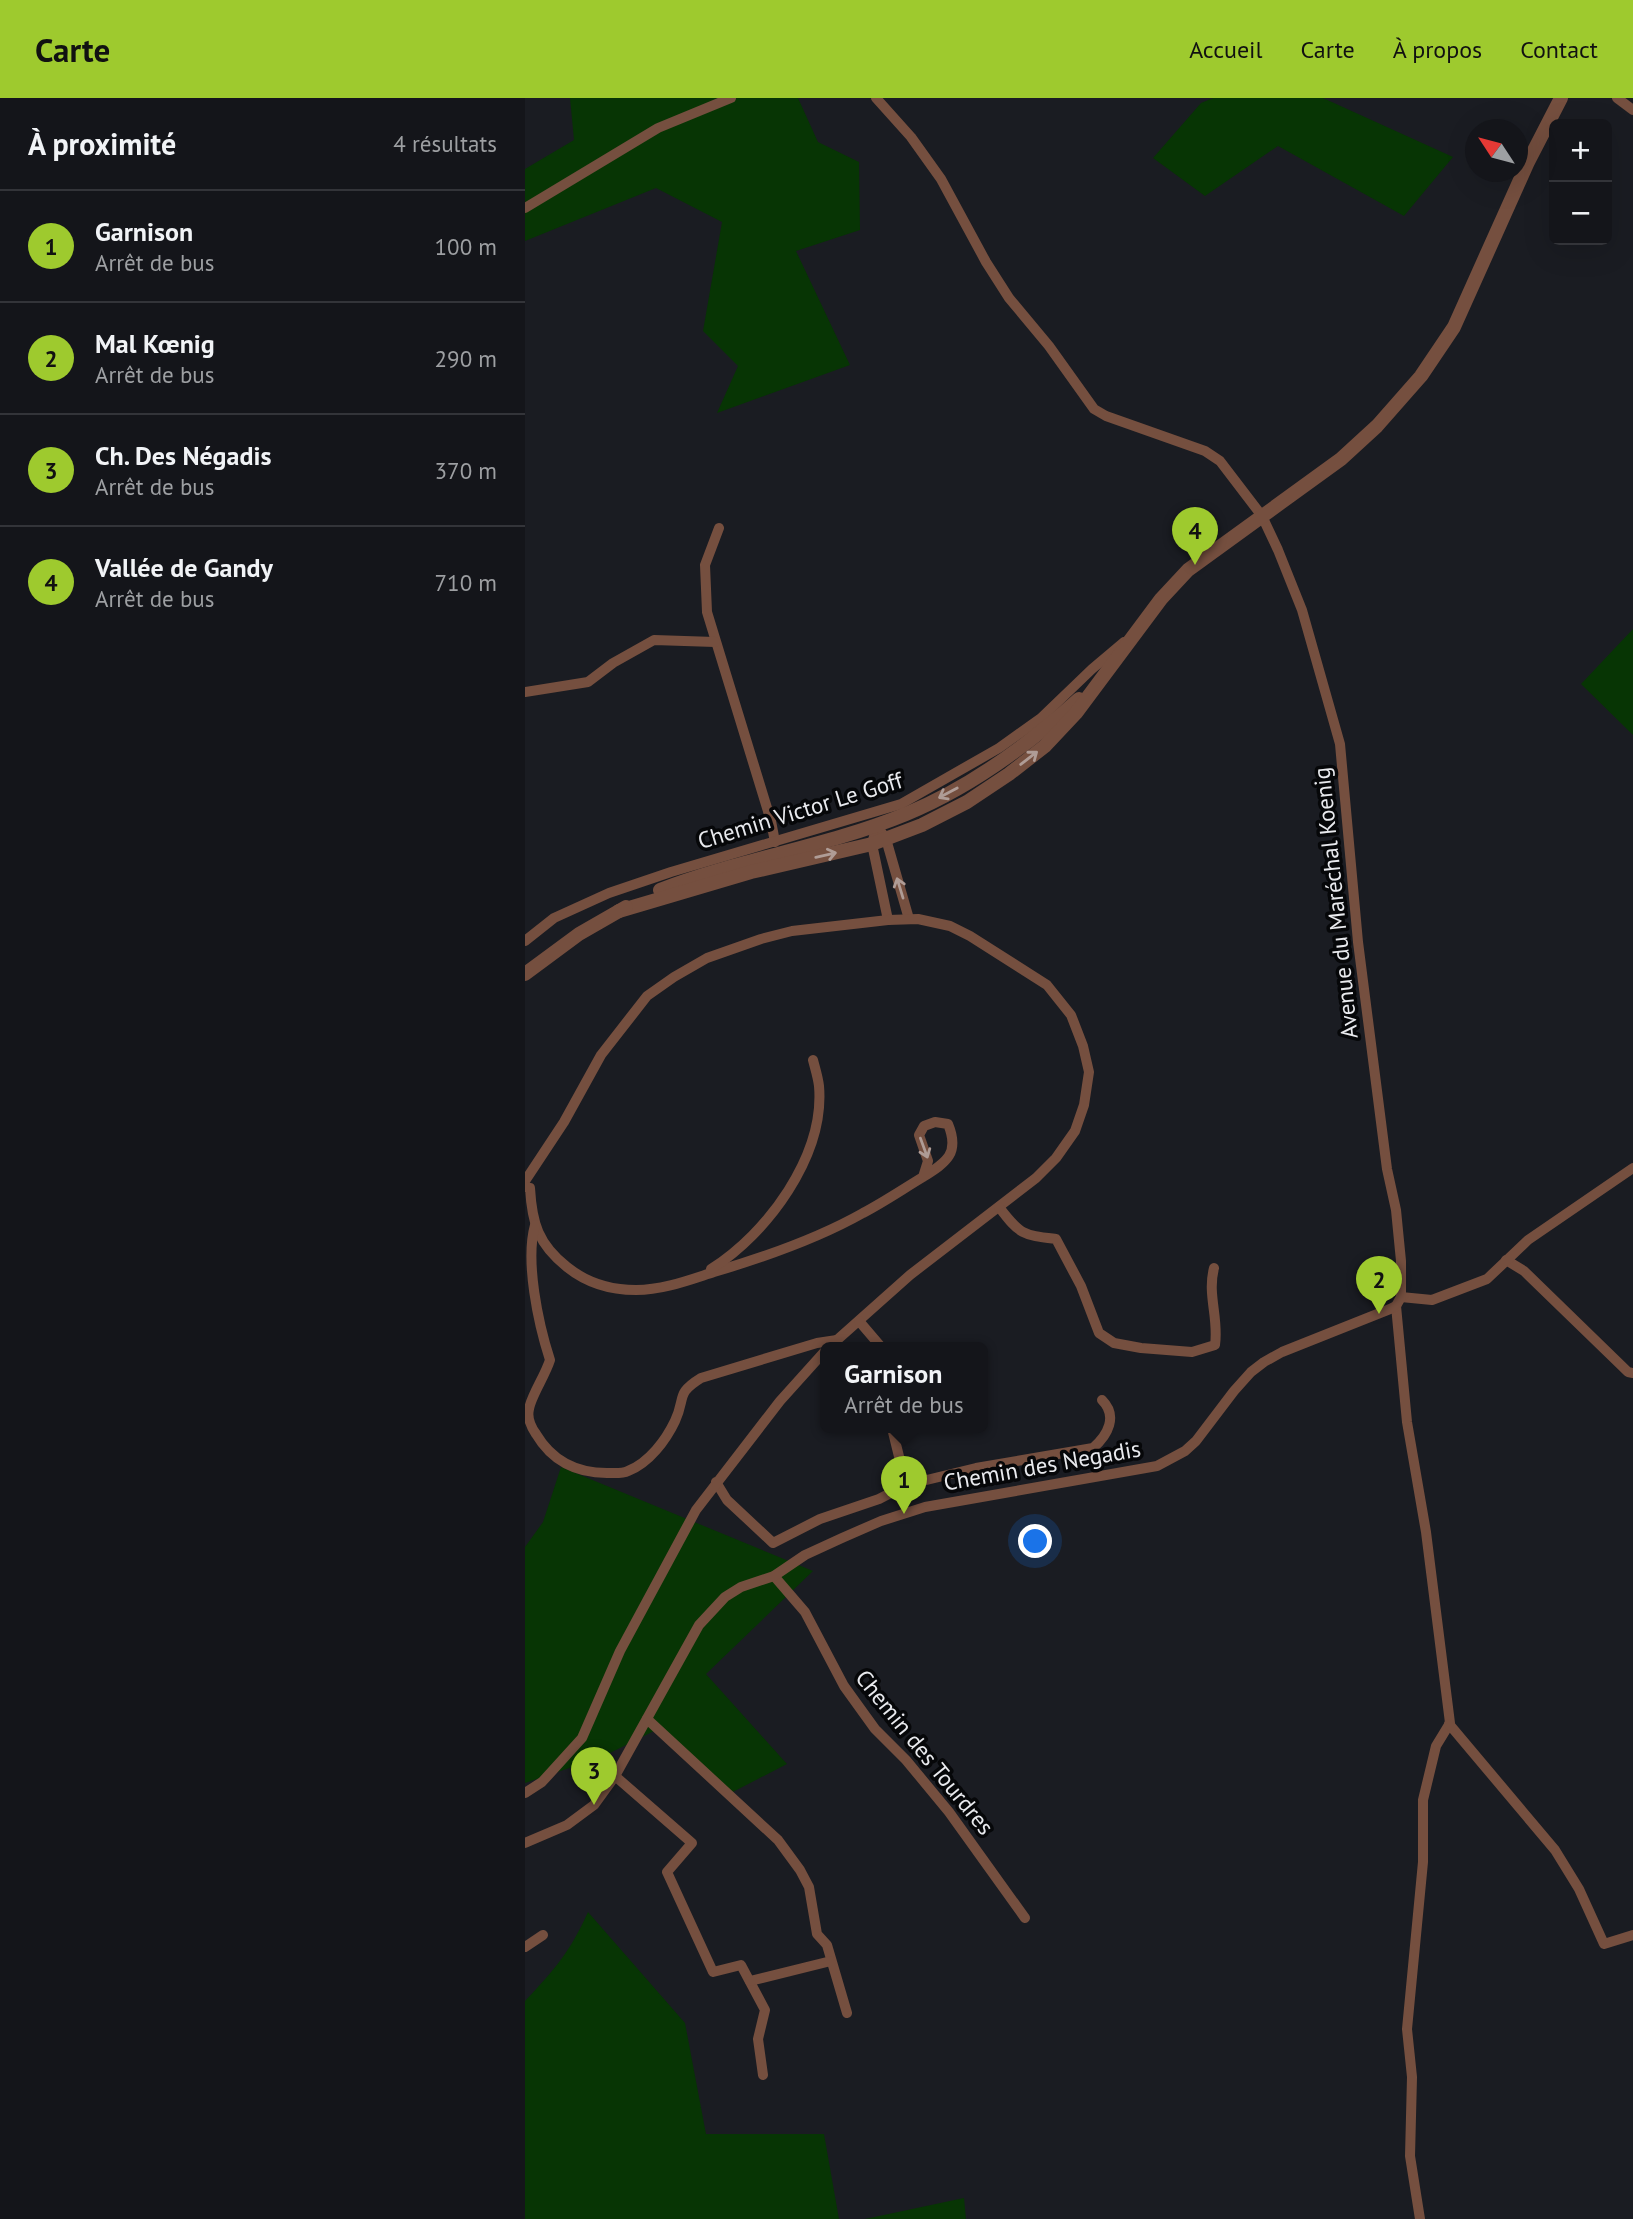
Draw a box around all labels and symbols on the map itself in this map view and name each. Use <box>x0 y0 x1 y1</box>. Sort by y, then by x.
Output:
north arrow <box>1465 119 1528 182</box>
pin: 4 <box>1172 507 1218 565</box>
one-way arrow <box>1020 750 1038 766</box>
street label: Chemin Victor Le Goff <box>694 765 908 855</box>
street label: Avenue du Maréchal Koenig <box>1306 766 1364 1040</box>
one-way arrow <box>938 787 959 800</box>
one-way arrow <box>814 847 837 861</box>
one-way arrow <box>893 877 906 899</box>
one-way arrow <box>919 1137 931 1159</box>
pin: 2 <box>1356 1256 1402 1314</box>
street label: Chemin des Negadis <box>941 1433 1143 1497</box>
pin: 1 <box>881 1456 927 1514</box>
your location <box>1018 1524 1052 1558</box>
street label: Chemin des Tourdres <box>850 1664 1000 1840</box>
pin: 3 <box>571 1747 617 1805</box>

